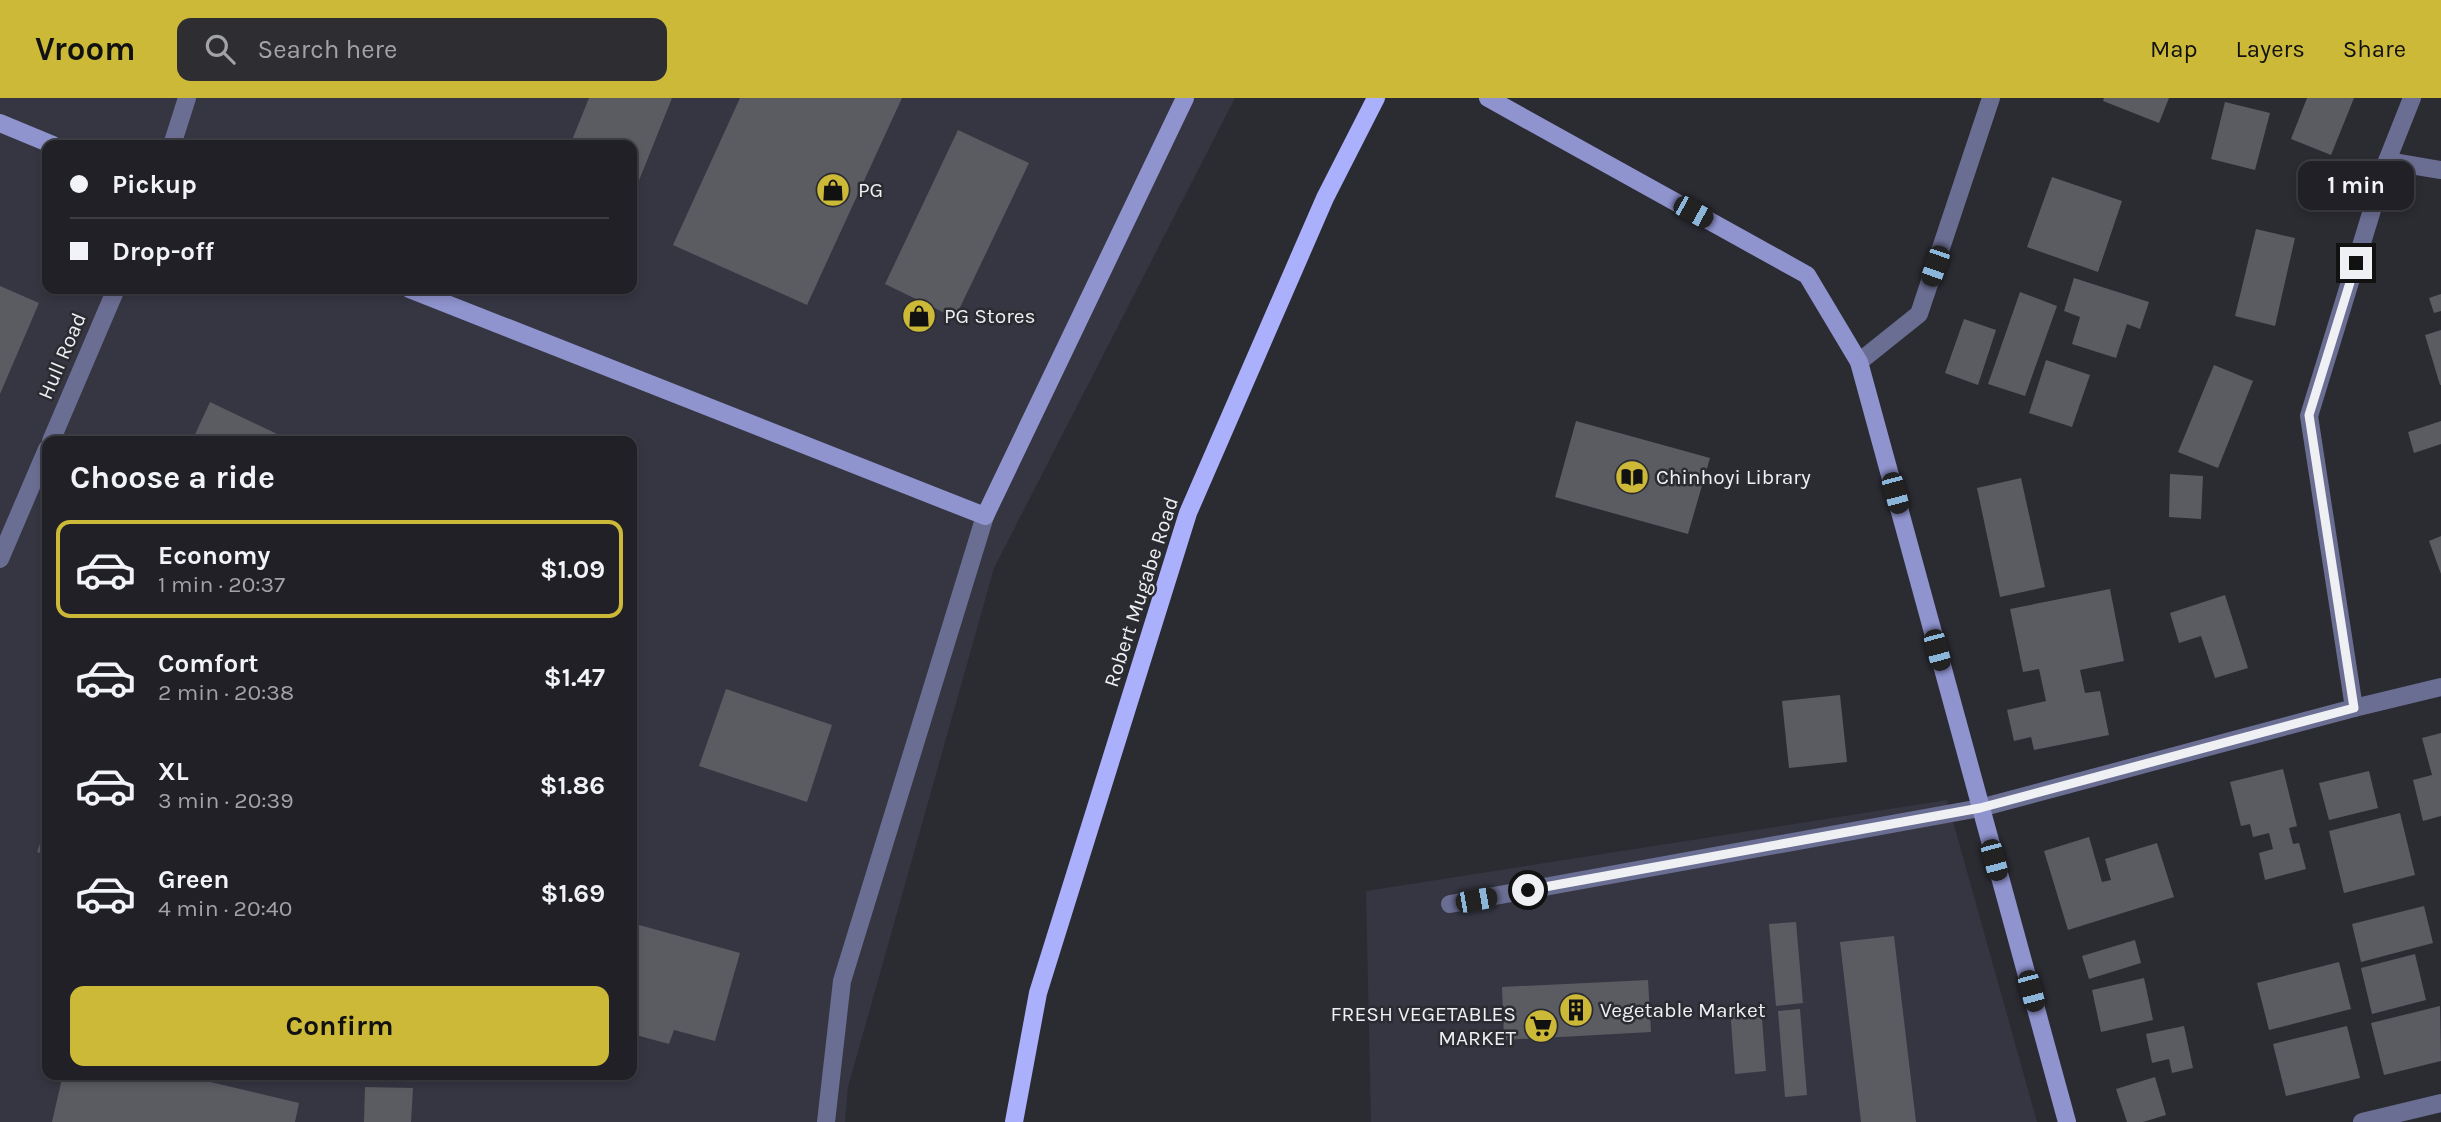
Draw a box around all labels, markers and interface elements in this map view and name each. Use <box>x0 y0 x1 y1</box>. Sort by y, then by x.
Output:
search box <box>177 18 667 81</box>
text: Vroom <box>35 30 135 68</box>
icon: search <box>201 30 239 68</box>
text: Search here <box>257 34 397 65</box>
text: Map <box>2150 35 2198 63</box>
text: Layers <box>2236 35 2305 63</box>
text: Share <box>2343 35 2406 63</box>
callout: 1 min <box>2298 162 2414 211</box>
text: Pickup <box>112 169 197 200</box>
shop icon: PG <box>814 171 852 209</box>
text: 1 min <box>2327 172 2385 199</box>
place label: PG <box>858 178 883 202</box>
car <box>1670 193 1717 231</box>
text: Drop-off <box>112 236 214 267</box>
car <box>1919 243 1952 289</box>
route end <box>2340 247 2372 279</box>
shop icon: PG Stores <box>900 297 938 335</box>
place label: PG Stores <box>944 304 1036 328</box>
street label: Hull Road <box>33 309 91 403</box>
library icon: Chinhoyi Library <box>1613 458 1651 496</box>
text: Choose a ride <box>70 459 275 496</box>
place label: Chinhoyi Library <box>1656 465 1811 489</box>
car <box>1880 470 1911 516</box>
street label: Robert Mugabe Road <box>1099 494 1183 690</box>
icon: car <box>74 538 137 601</box>
text: Economy <box>158 540 270 571</box>
text: $1.09 <box>540 554 605 585</box>
text: 1 min · 20:37 <box>158 571 285 598</box>
car <box>1922 627 1953 673</box>
icon: car <box>74 646 137 709</box>
text: Comfort <box>158 648 259 679</box>
text: $1.47 <box>544 662 605 693</box>
text: 2 min · 20:38 <box>158 679 294 706</box>
icon: car <box>74 754 137 817</box>
text: XL <box>158 756 189 787</box>
text: $1.86 <box>540 770 605 801</box>
text: 3 min · 20:39 <box>158 787 294 814</box>
car <box>1979 837 2010 883</box>
icon: car <box>74 862 137 925</box>
text: Green <box>158 864 230 895</box>
route start <box>1512 874 1544 906</box>
text: $1.69 <box>541 878 605 909</box>
car <box>1454 886 1499 914</box>
text: 4 min · 20:40 <box>158 895 292 922</box>
car <box>2016 968 2047 1014</box>
button: Confirm <box>70 986 609 1066</box>
building icon: Vegetable Market <box>1557 991 1595 1029</box>
place label: Vegetable Market <box>1600 998 1766 1022</box>
place label: FRESH VEGETABLES MARKET <box>1331 1002 1516 1050</box>
supermarket icon: FRESH VEGETABLES MARKET <box>1522 1007 1560 1045</box>

